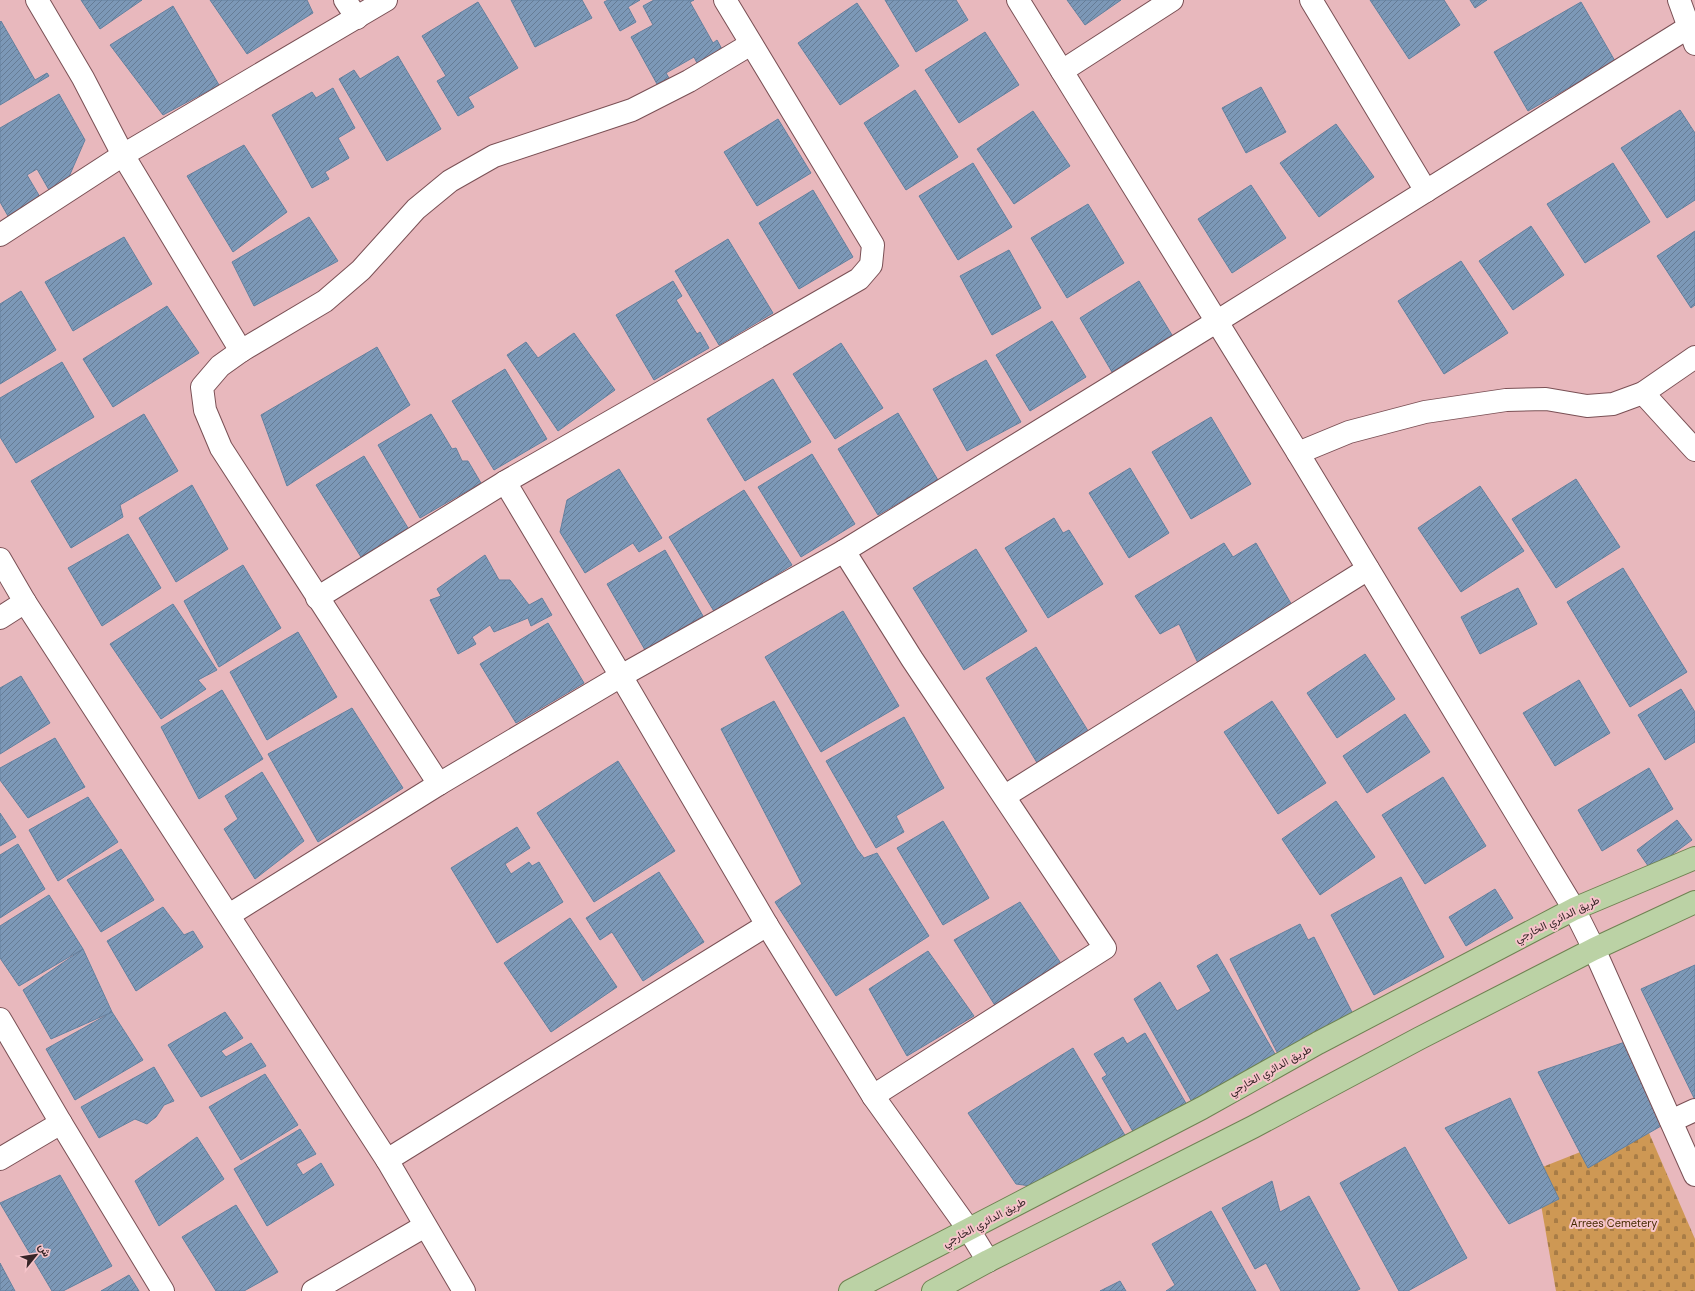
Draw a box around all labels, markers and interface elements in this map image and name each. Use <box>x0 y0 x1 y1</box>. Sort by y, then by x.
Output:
street label: طريق الدائري الخارجي <box>1513 893 1603 948</box>
street label: طريق الدائري الخارجي <box>1226 1042 1315 1101</box>
street label: طريق الدائري الخارجي <box>940 1194 1029 1252</box>
park label: Arrees Cemetery <box>1571 1216 1657 1230</box>
north arrow <box>16 1235 56 1275</box>
text: ش <box>35 1241 54 1259</box>

